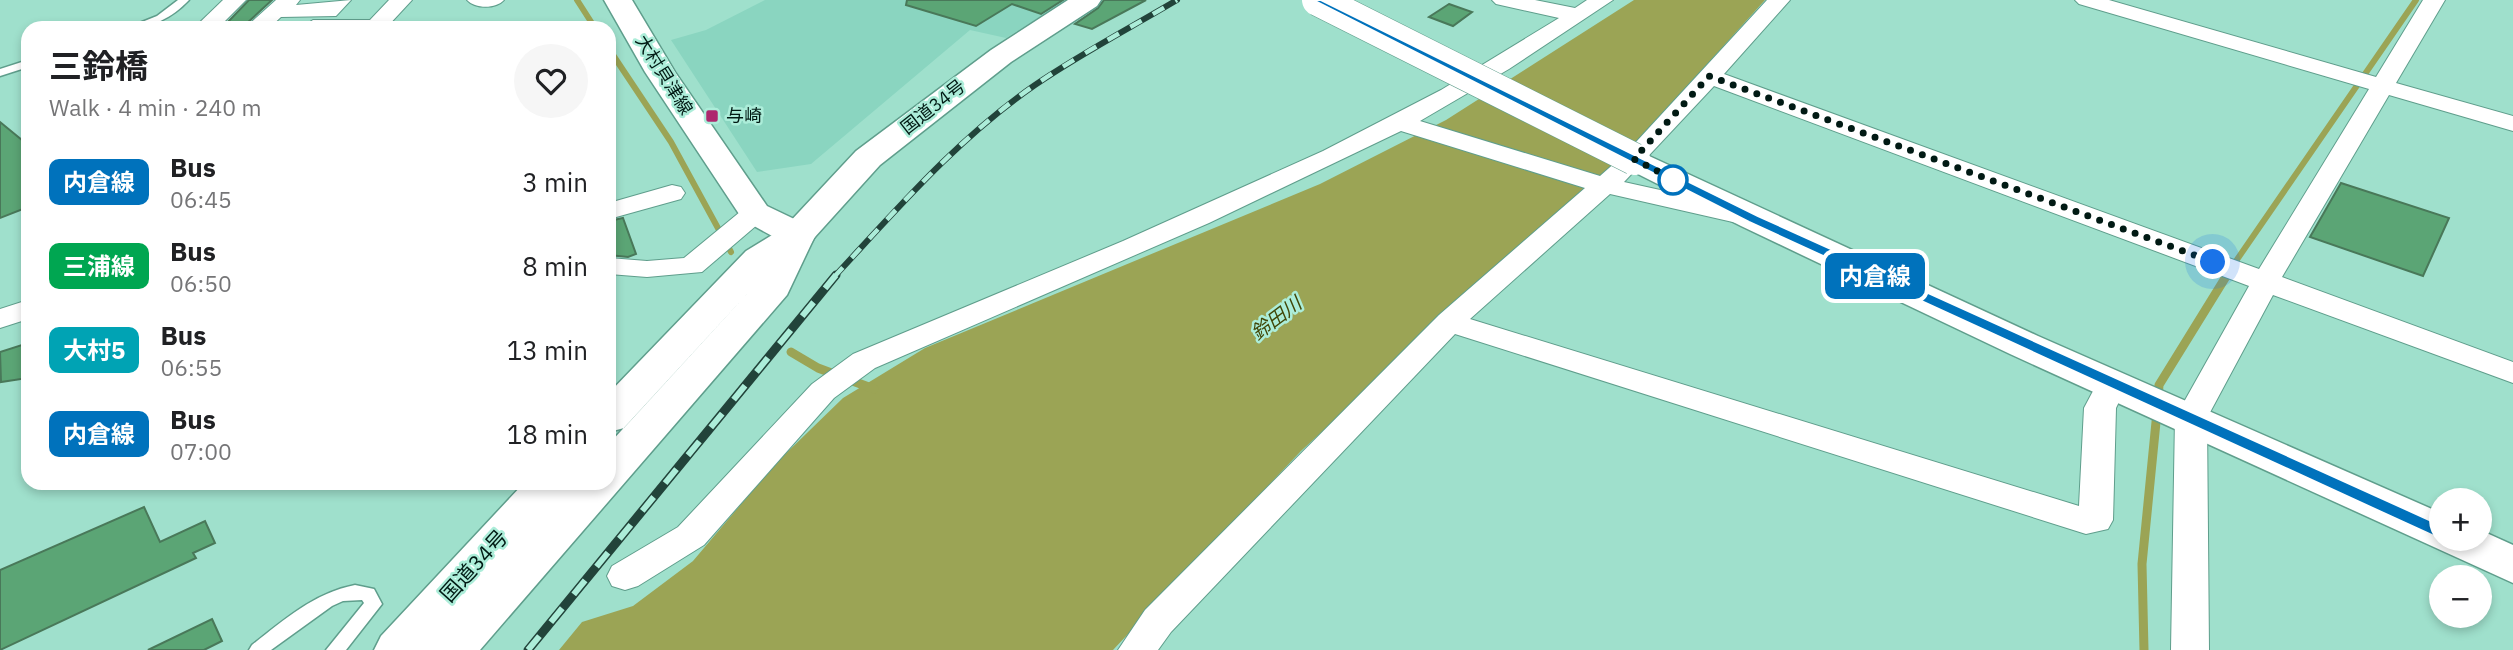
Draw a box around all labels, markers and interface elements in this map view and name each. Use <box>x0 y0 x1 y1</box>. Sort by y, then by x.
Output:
street label: 大村貝津線 <box>631 30 698 119</box>
text: 三鈴橋 <box>49 44 148 87</box>
button: heart <box>514 44 588 118</box>
street label: 国道34号 <box>896 74 970 139</box>
text: Walk · 4 min · 240 m <box>49 92 262 122</box>
place label: 与崎 <box>726 104 762 127</box>
marker: 与崎 <box>704 108 720 124</box>
text: Bus <box>170 150 216 184</box>
text: 3 min <box>522 165 588 199</box>
unlabelled marker <box>1658 165 1688 195</box>
text: 内倉線 <box>63 166 135 198</box>
text: 06:45 <box>170 184 232 214</box>
text: Bus <box>170 234 216 268</box>
your location <box>2195 244 2230 279</box>
text: 8 min <box>522 249 588 283</box>
text: 三浦線 <box>63 250 135 282</box>
line badge: 内倉線 <box>1835 253 1915 299</box>
text: 内倉線 <box>1839 260 1911 292</box>
text: 06:50 <box>170 268 232 298</box>
water label: 鈴田川 <box>1246 290 1308 345</box>
text: Bus <box>160 318 206 352</box>
text: 13 min <box>507 333 588 367</box>
text: 大村5 <box>63 334 125 366</box>
text: 06:55 <box>160 352 222 382</box>
text: Bus <box>170 402 216 436</box>
text: 18 min <box>507 417 588 451</box>
text: 内倉線 <box>63 418 135 450</box>
text: 07:00 <box>170 436 232 466</box>
map controls <box>2429 488 2492 628</box>
button: + <box>2429 488 2492 551</box>
street label: 国道34号 <box>433 523 513 607</box>
button: − <box>2429 565 2492 628</box>

